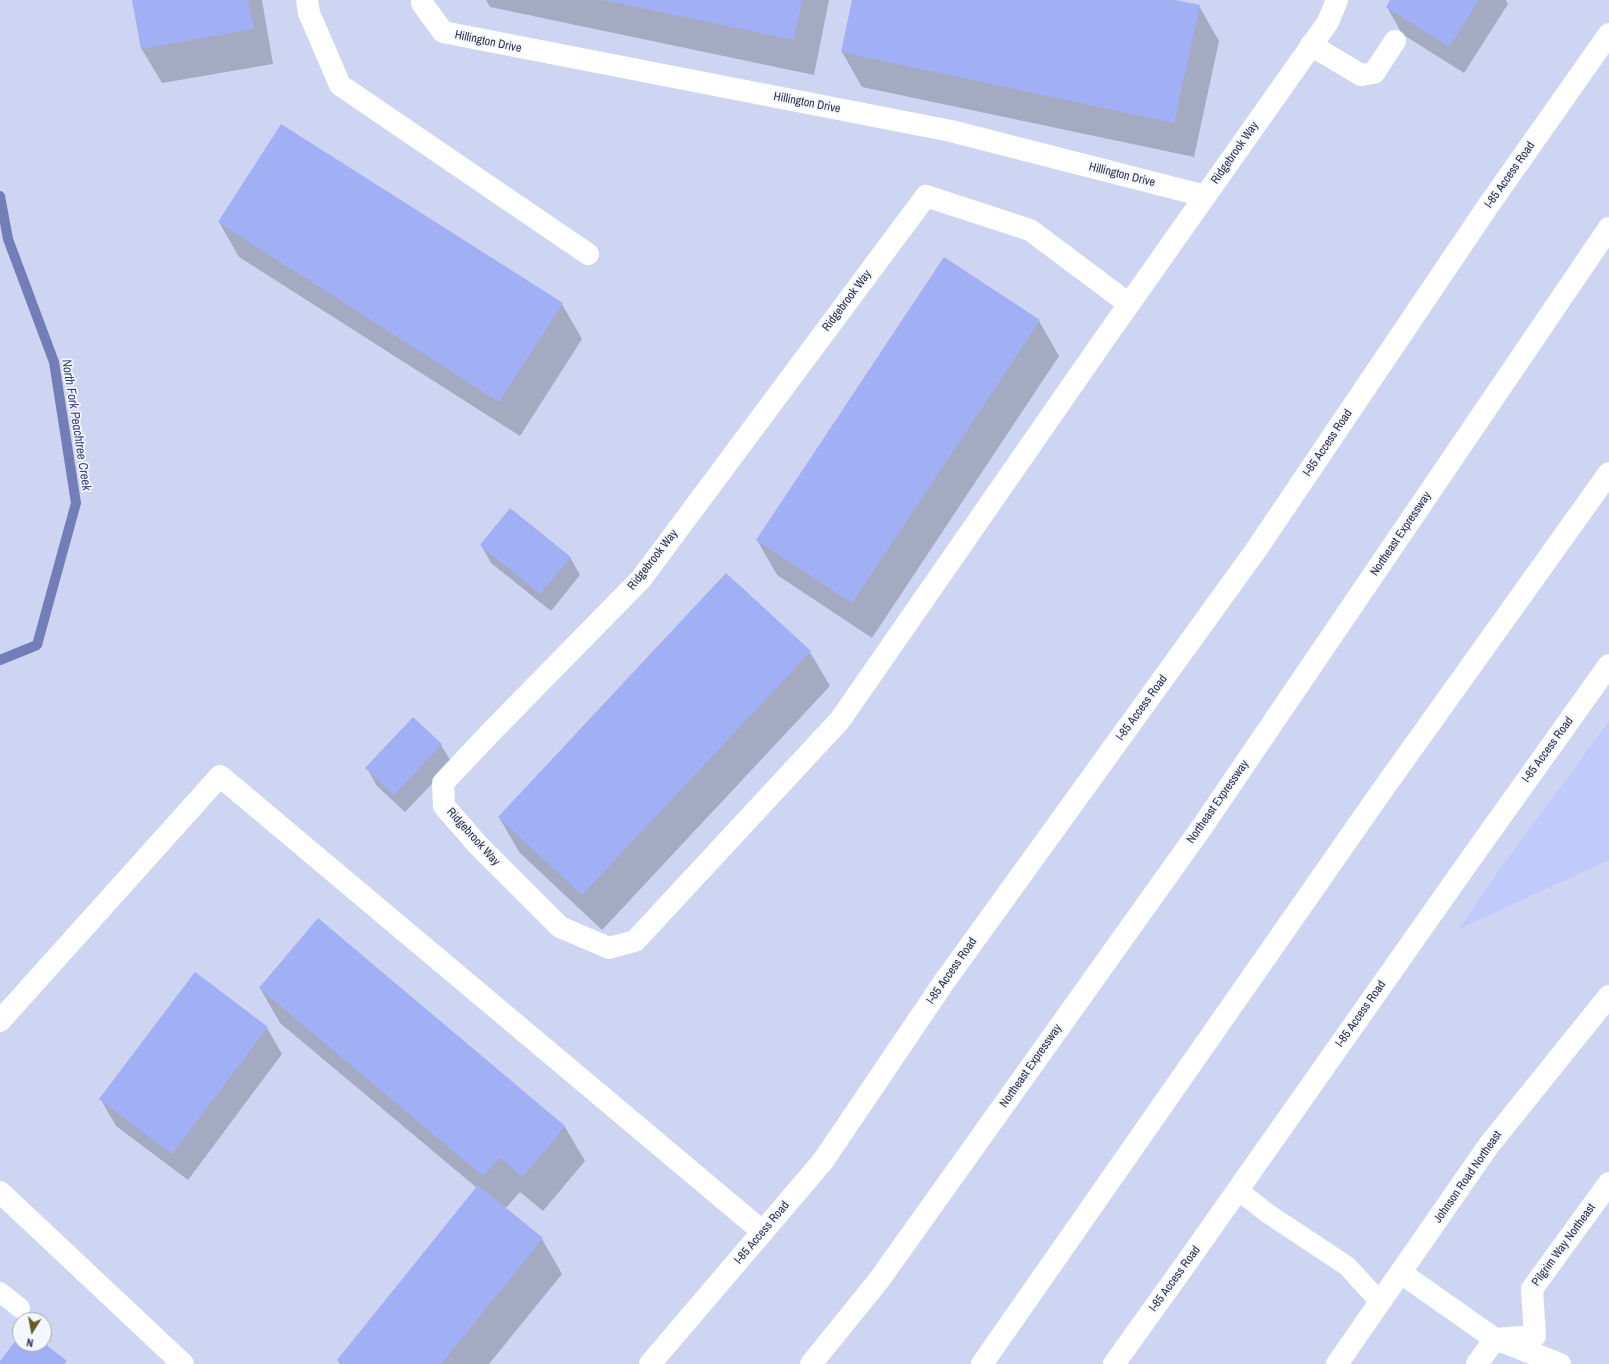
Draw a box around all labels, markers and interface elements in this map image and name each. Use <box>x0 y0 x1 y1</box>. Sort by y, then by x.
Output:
street label: Hillington Drive <box>453 28 523 56</box>
street label: Hillington Drive <box>772 89 842 117</box>
street label: Ridgebrook Way <box>1208 119 1262 187</box>
street label: I-85 Access Road <box>1482 139 1538 211</box>
street label: Hillington Drive <box>1087 160 1157 190</box>
street label: Ridgebrook Way <box>819 268 875 334</box>
water label: North Fork Peachtree Creek <box>58 358 94 492</box>
street label: I-85 Access Road <box>1300 407 1356 479</box>
street label: Northeast Expressway <box>1368 489 1434 579</box>
street label: Ridgebrook Way <box>625 527 681 593</box>
street label: I-85 Access Road <box>1113 672 1171 744</box>
street label: I-85 Access Road <box>1519 714 1577 786</box>
street label: Northeast Expressway <box>1184 758 1252 846</box>
street label: Ridgebrook Way <box>443 805 503 869</box>
street label: I-85 Access Road <box>924 935 980 1007</box>
street label: I-85 Access Road <box>1333 978 1389 1050</box>
street label: Northeast Expressway <box>997 1022 1065 1110</box>
street label: Johnson Road Northeast <box>1431 1128 1505 1226</box>
street label: I-85 Access Road <box>732 1199 792 1267</box>
street label: Pilgrim Way Northeast <box>1529 1201 1599 1289</box>
street label: I-85 Access Road <box>1146 1243 1204 1315</box>
north arrow <box>12 1312 52 1352</box>
text: N <box>25 1335 34 1350</box>

